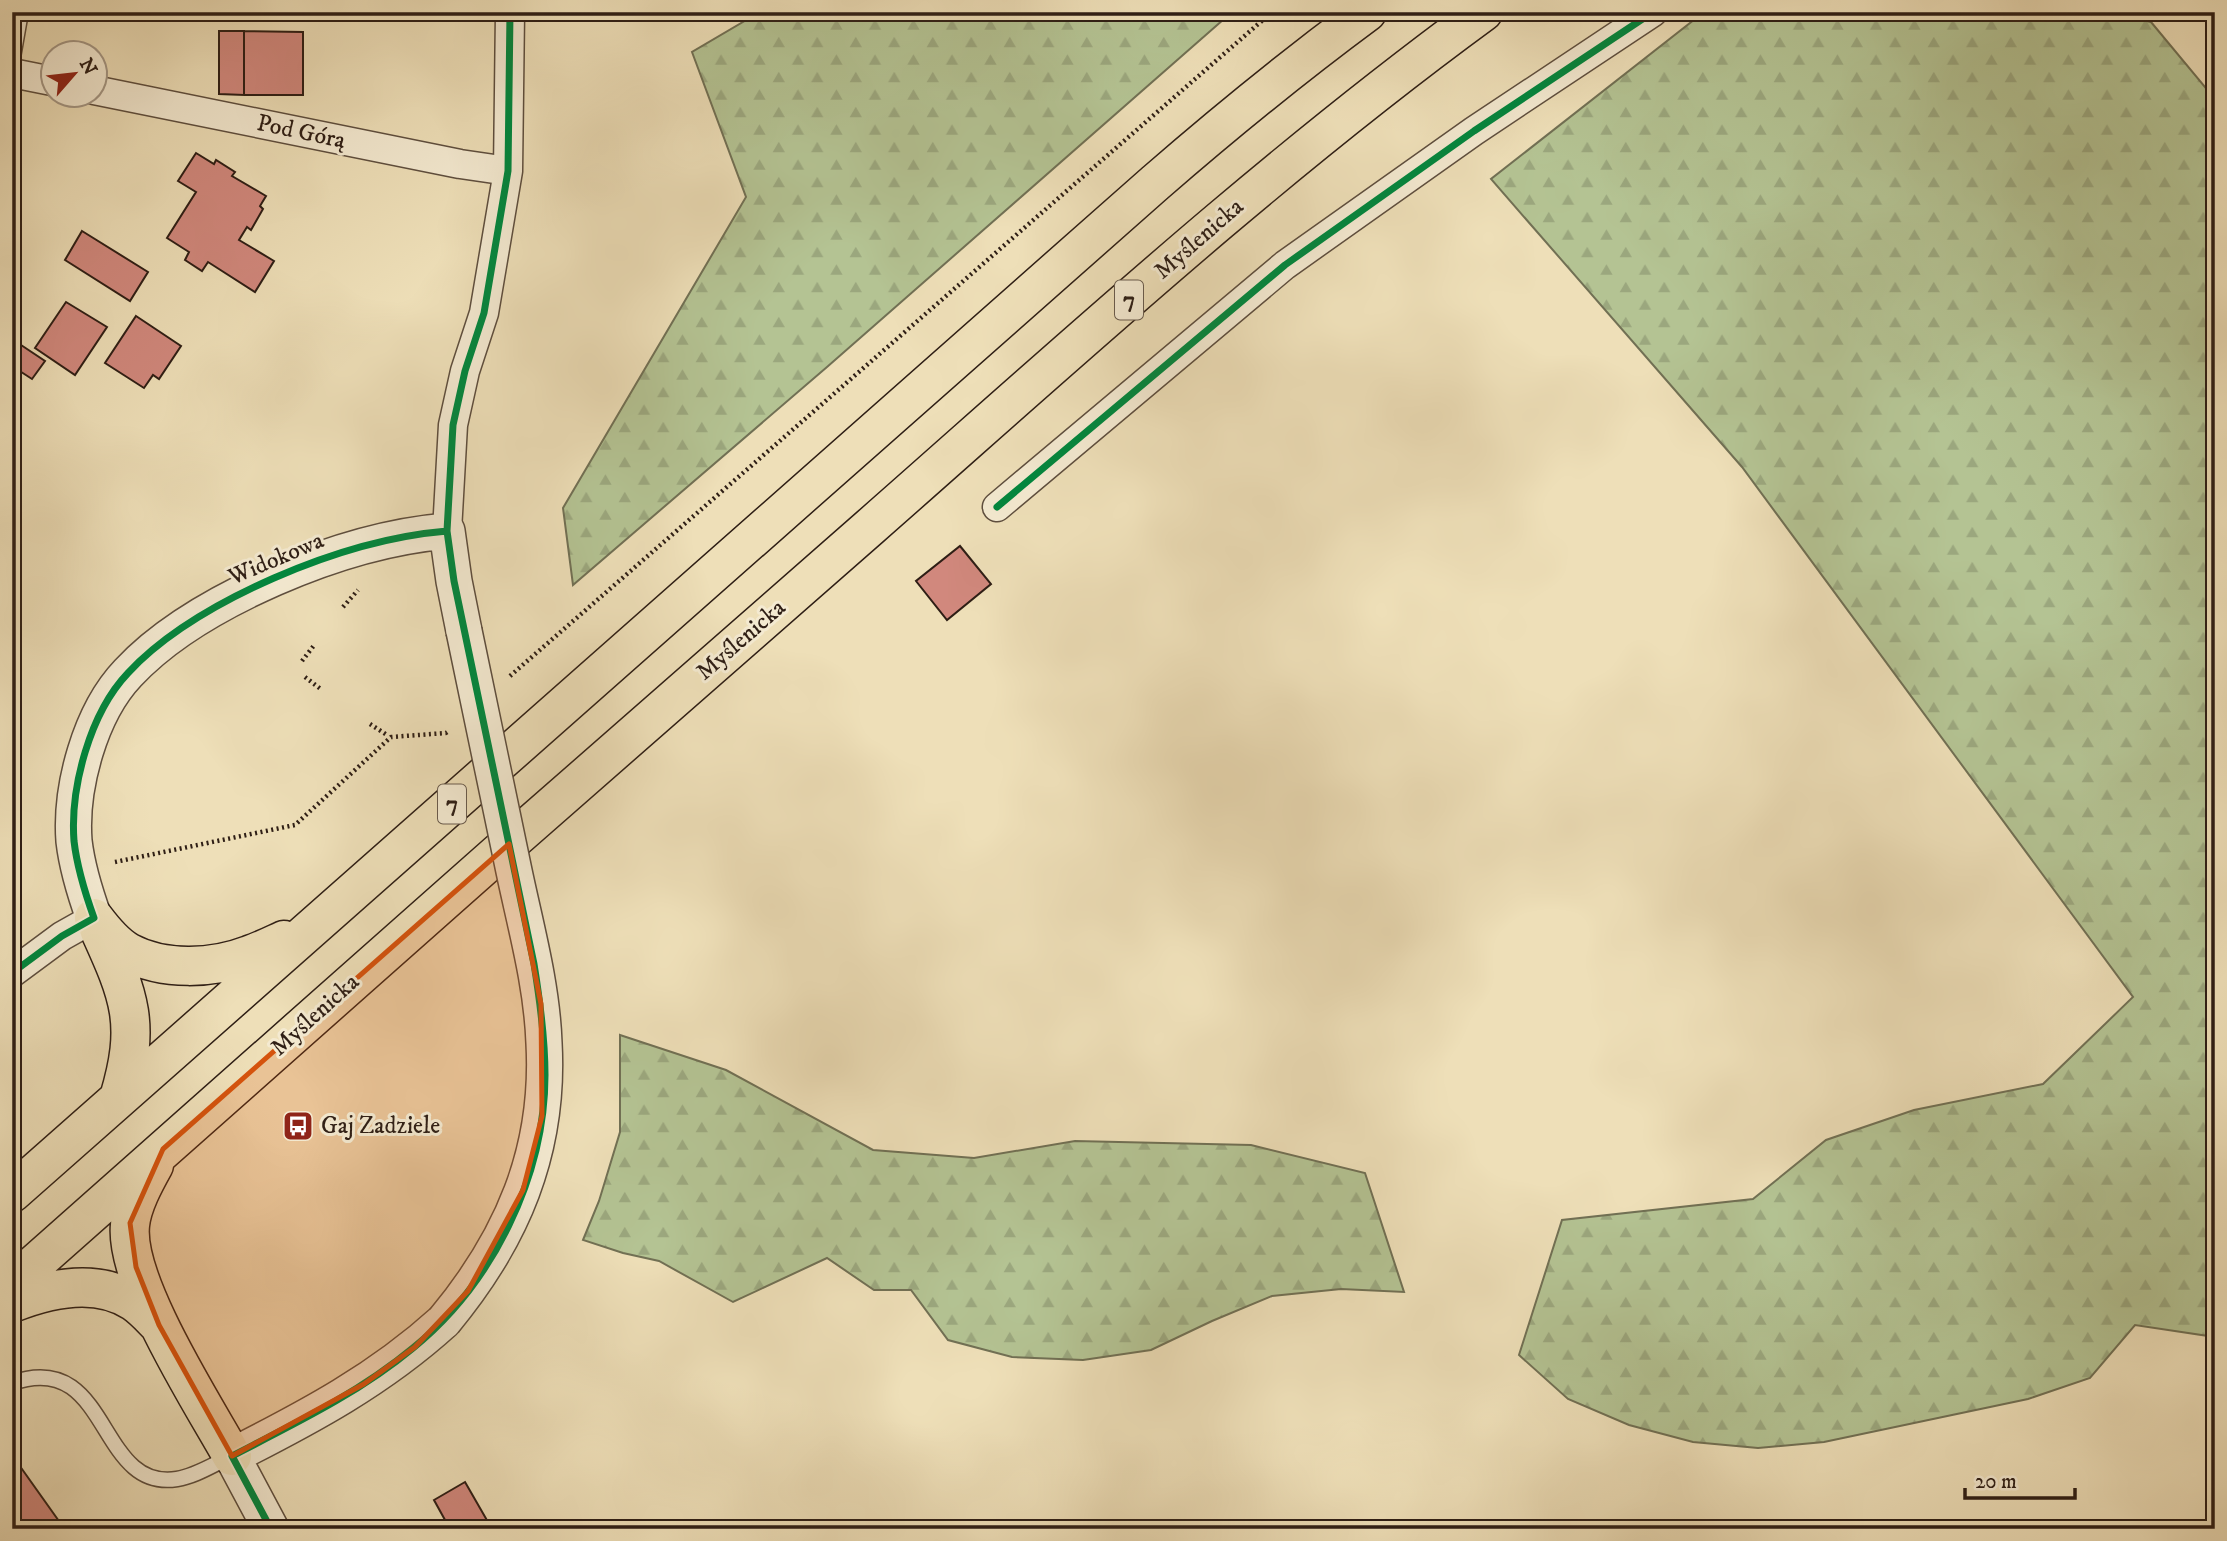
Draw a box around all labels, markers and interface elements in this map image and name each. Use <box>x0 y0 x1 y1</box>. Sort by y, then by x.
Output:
north arrow <box>38 38 108 108</box>
text: N <box>74 54 102 79</box>
street label: Pod Górą <box>254 108 349 156</box>
street label: Myślenicka <box>1148 191 1251 286</box>
road number: 7 <box>1115 280 1143 320</box>
street label: Widokowa <box>223 525 329 593</box>
street label: Myślenicka <box>690 592 793 687</box>
road number: 7 <box>438 784 466 824</box>
street label: Myślenicka <box>264 967 366 1063</box>
bus stop icon: Gaj Zadziele <box>281 1109 315 1143</box>
place label: Gaj Zadziele <box>321 1111 440 1141</box>
scale bar <box>1965 1457 2075 1501</box>
text: 20 m <box>1975 1469 2017 1495</box>

